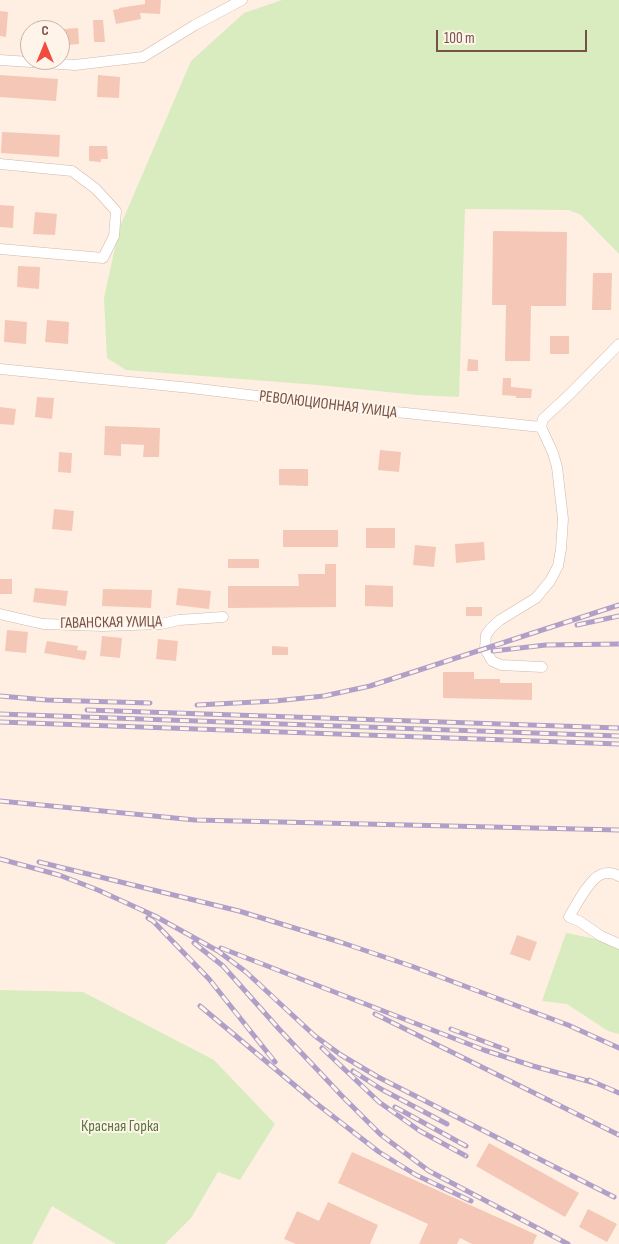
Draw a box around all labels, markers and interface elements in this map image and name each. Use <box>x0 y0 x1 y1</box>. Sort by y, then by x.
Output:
north arrow <box>20 20 70 70</box>
scale bar <box>439 20 590 52</box>
text: С <box>41 22 49 39</box>
text: 100 m <box>444 29 475 48</box>
street label: РЕВОЛЮЦИОННАЯ УЛИЦА <box>258 387 398 423</box>
street label: ГАВАНСКАЯ УЛИЦА <box>60 613 162 633</box>
park label: Красная Горка <box>81 1117 159 1137</box>

